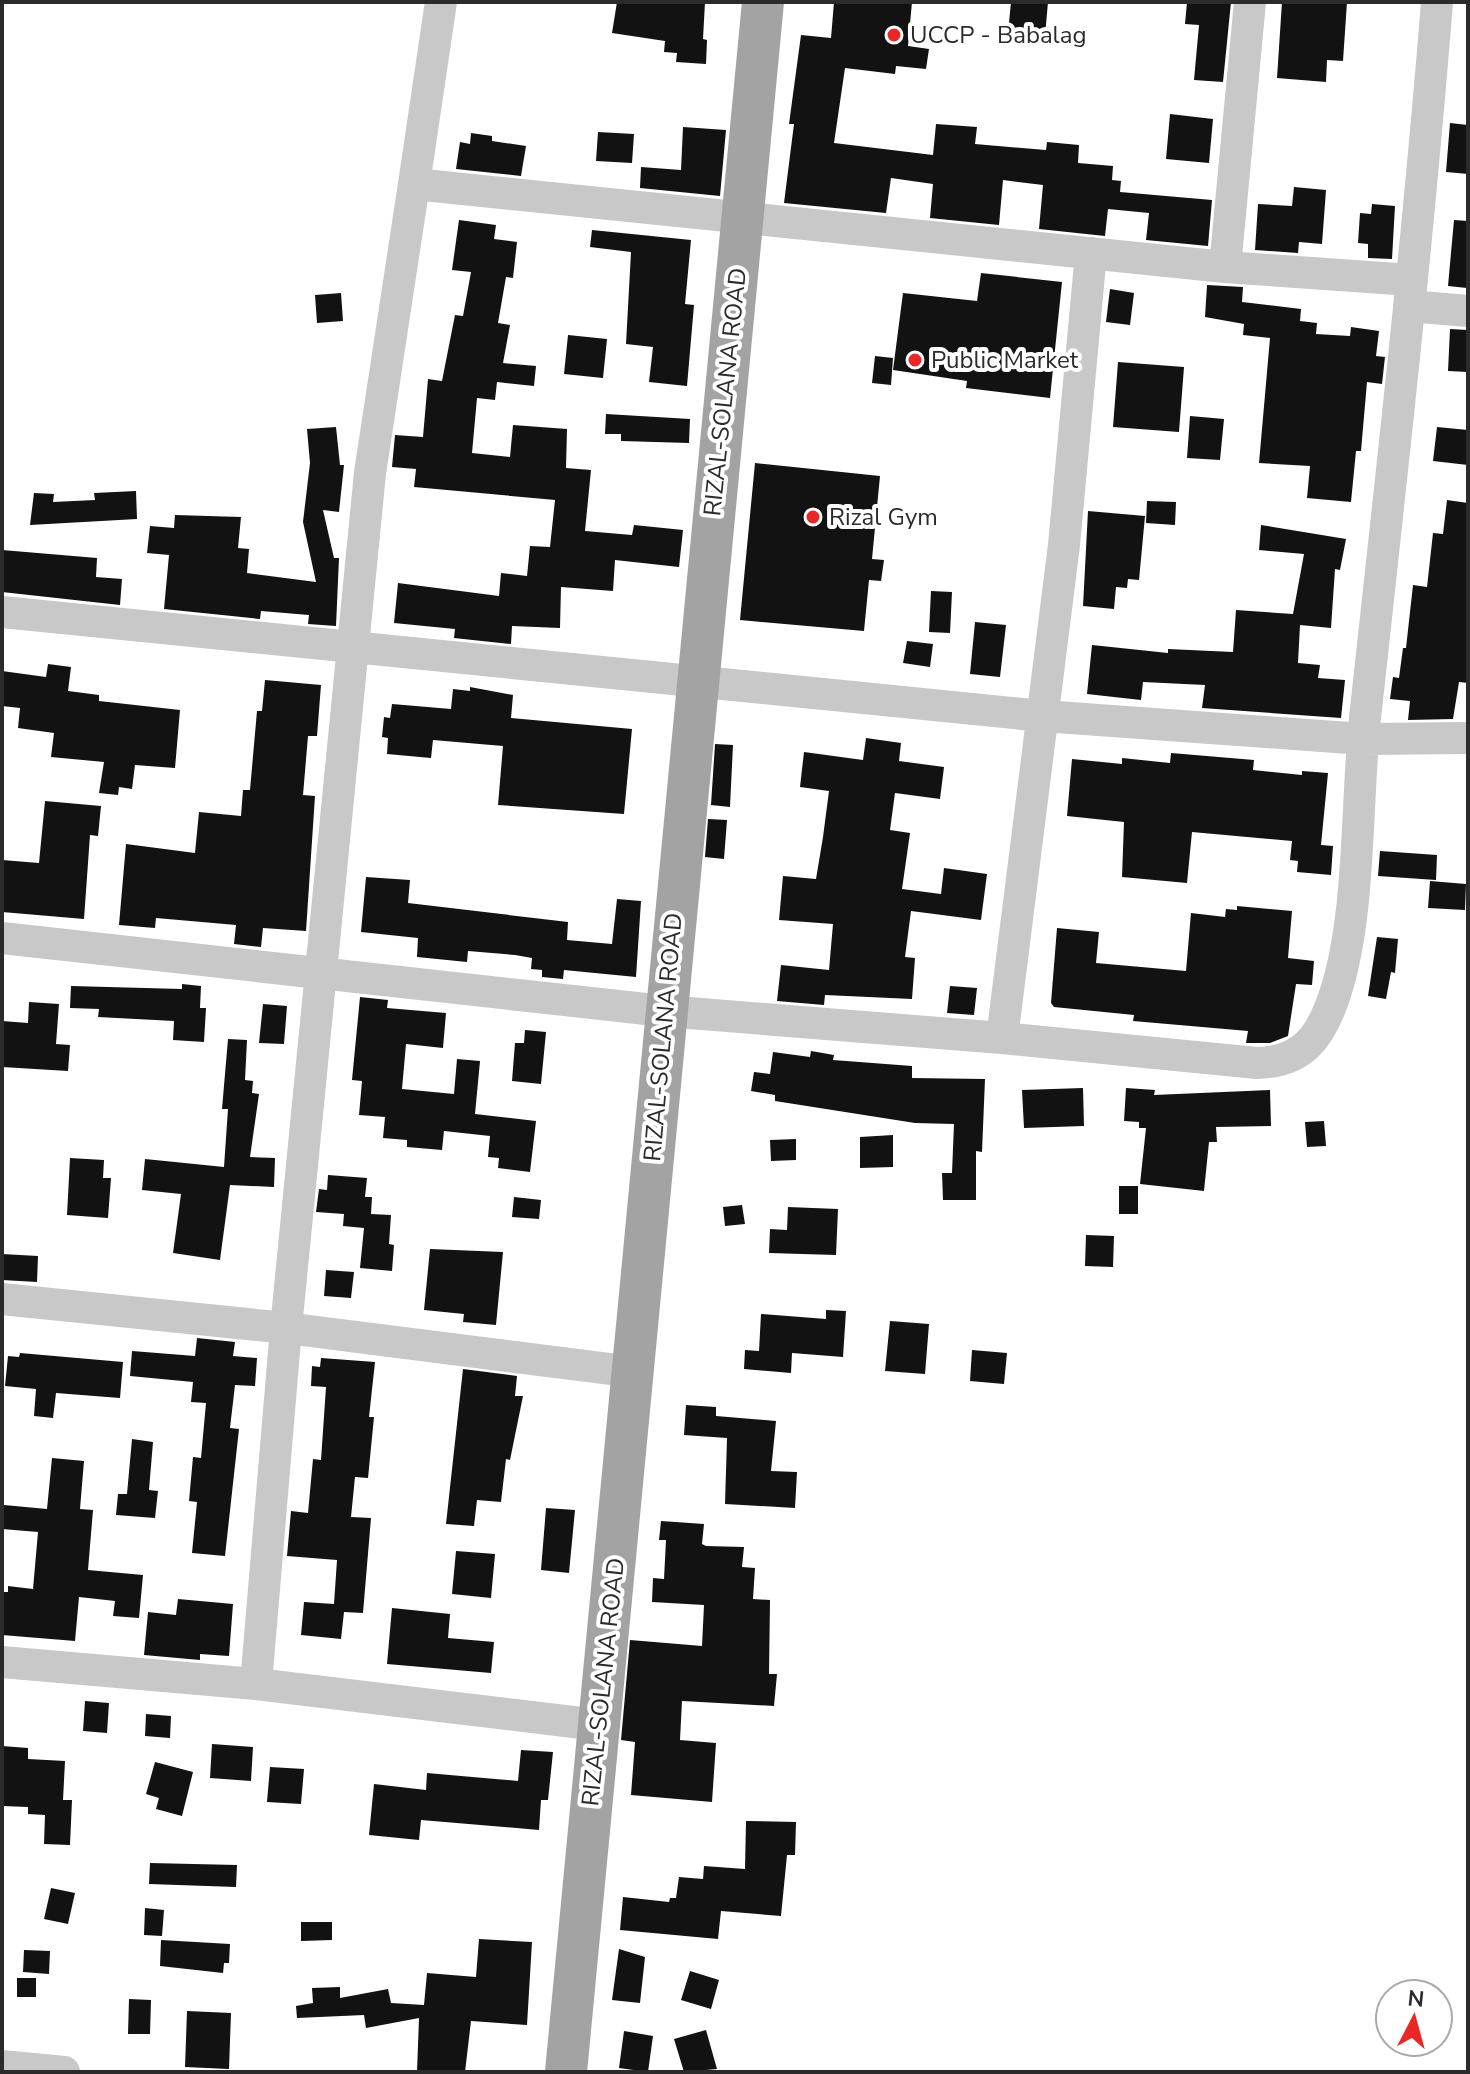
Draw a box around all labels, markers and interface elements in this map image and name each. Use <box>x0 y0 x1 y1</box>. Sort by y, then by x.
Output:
place label: UCCP - Babalag <box>910 19 1087 51</box>
marker: UCCP - Babalag <box>885 26 903 44</box>
street label: RIZAL-SOLANA ROAD <box>696 266 754 518</box>
place label: Public Market <box>931 344 1079 376</box>
marker: Public Market <box>906 351 924 369</box>
place label: Rizal Gym <box>829 501 938 533</box>
marker: Rizal Gym <box>804 508 822 526</box>
street label: RIZAL-SOLANA ROAD <box>636 911 690 1163</box>
street label: RIZAL-SOLANA ROAD <box>574 1556 632 1808</box>
north arrow <box>1374 1978 1454 2058</box>
text: N <box>1406 1983 1426 2015</box>

